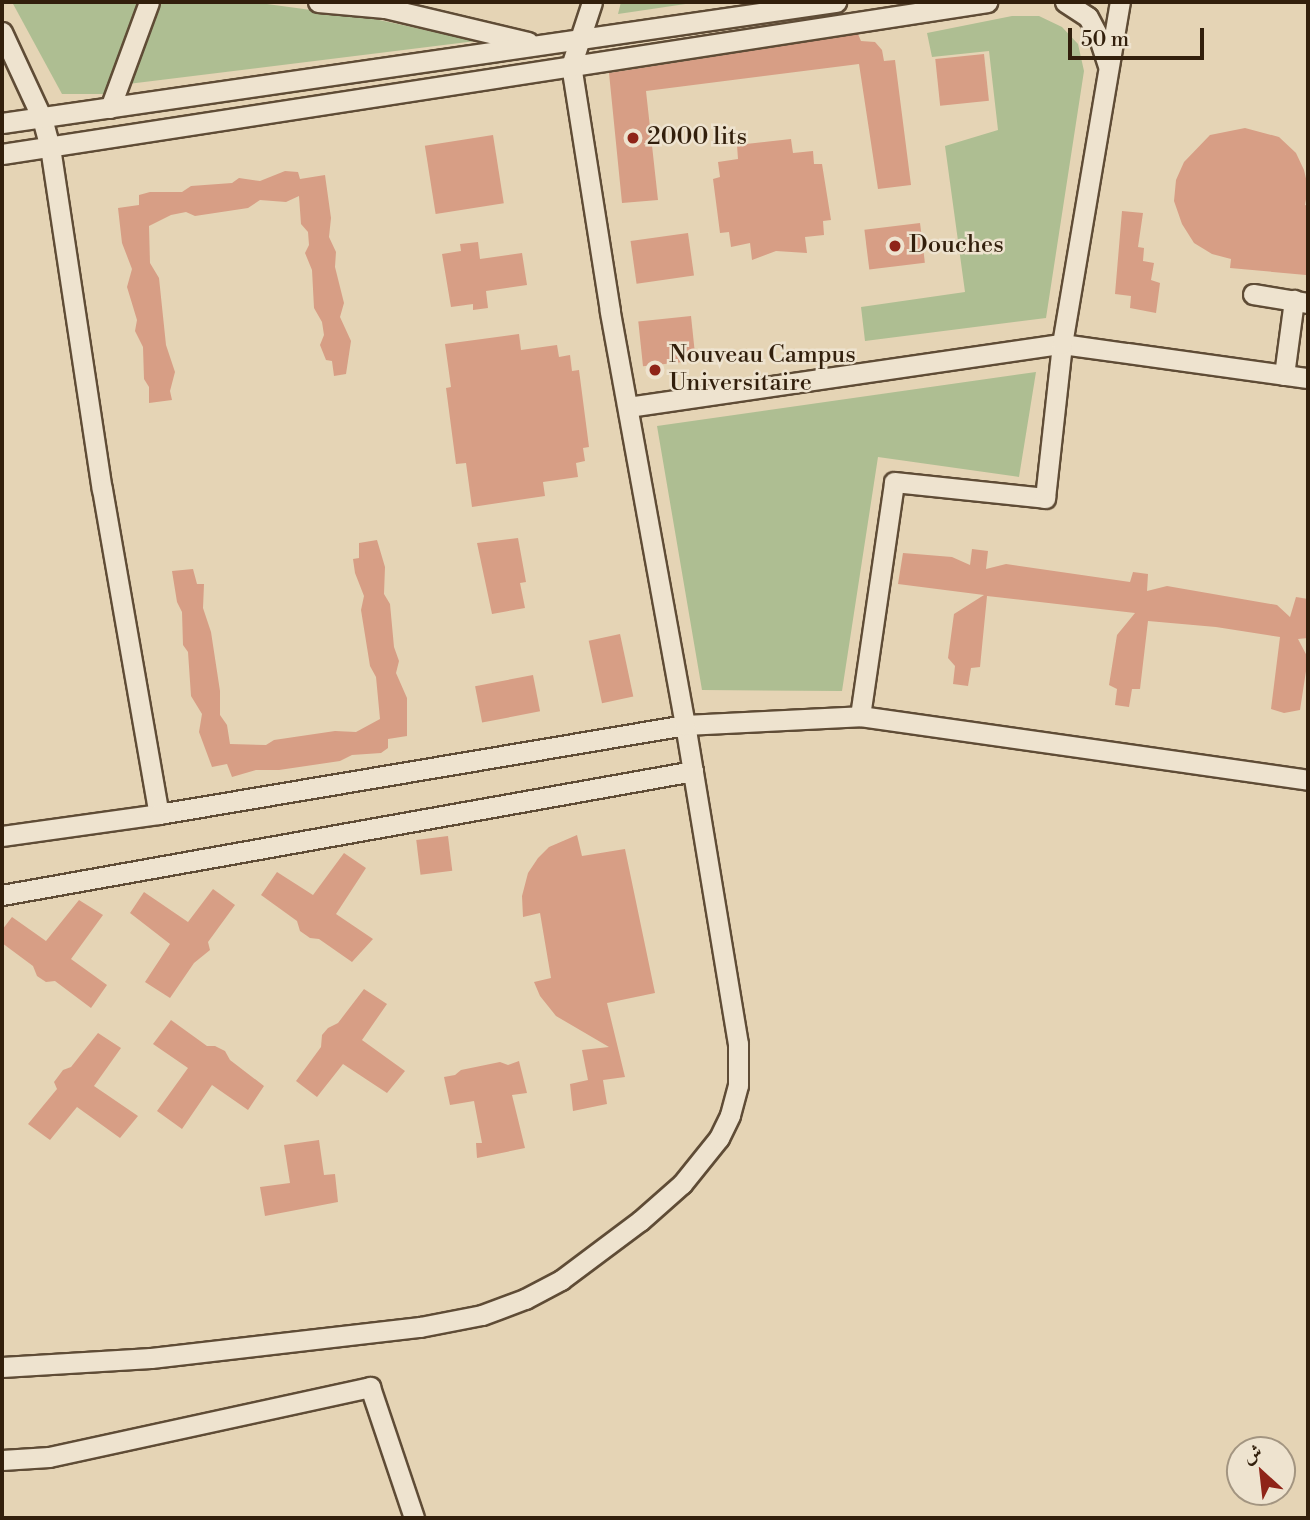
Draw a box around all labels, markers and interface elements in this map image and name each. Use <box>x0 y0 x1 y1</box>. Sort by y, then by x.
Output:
scale bar <box>1072 14 1208 58</box>
text: 50 m <box>1081 27 1129 53</box>
place label: 2000 lits <box>647 124 747 152</box>
marker: 2000 lits <box>625 130 641 146</box>
place label: Douches <box>909 232 1004 260</box>
marker: Douches <box>887 238 903 254</box>
place label: Nouveau Campus Universitaire <box>669 342 856 398</box>
marker: Nouveau Campus Universitaire <box>647 362 663 378</box>
north arrow <box>1226 1436 1296 1506</box>
text: ش <box>1239 1439 1266 1469</box>

